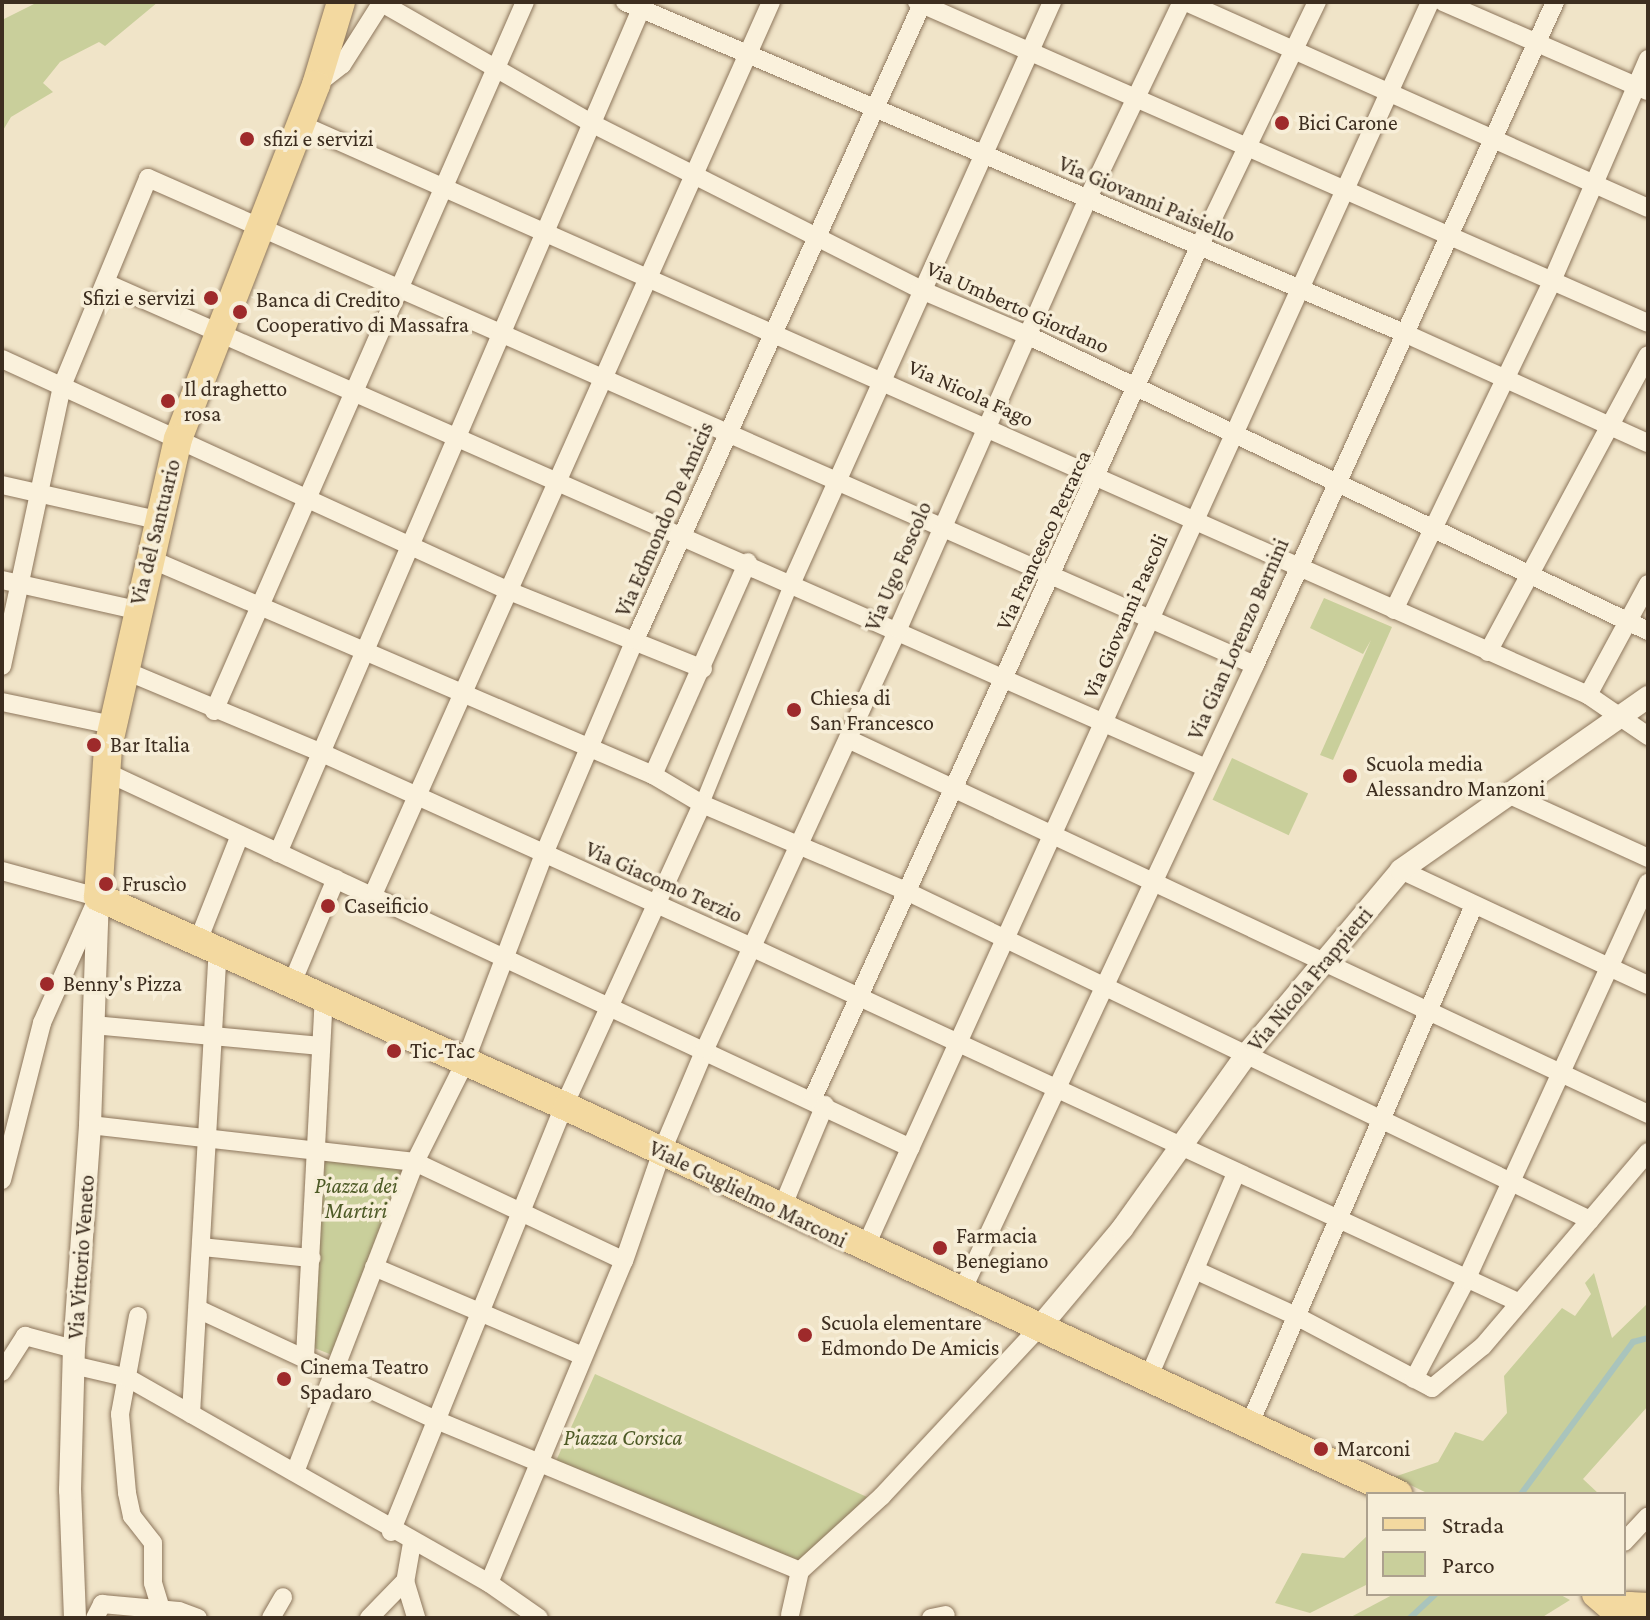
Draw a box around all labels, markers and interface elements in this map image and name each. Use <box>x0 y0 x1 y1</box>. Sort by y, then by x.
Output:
place label: Bici Carone <box>1298 110 1398 136</box>
marker: Bici Carone <box>1273 114 1291 132</box>
place label: sfizi e servizi <box>263 126 374 152</box>
marker: sfizi e servizi <box>238 130 256 148</box>
street label: Via Giovanni Paisiello <box>1055 150 1239 248</box>
street label: Via Umberto Giordano <box>922 255 1114 359</box>
place label: Sfizi e servizi <box>83 285 195 311</box>
place label: Banca di Credito Cooperativo di Massafra <box>256 286 469 338</box>
marker: Sfizi e servizi <box>202 289 220 307</box>
marker: Banca di Credito Cooperativo di Massafra <box>231 303 249 321</box>
street label: Via Nicola Fago <box>904 354 1038 432</box>
place label: Il draghetto rosa <box>184 375 287 426</box>
marker: Il draghetto rosa <box>159 392 177 410</box>
street label: Via Edmondo De Amicis <box>609 417 719 621</box>
street label: Via Francesco Petrarca <box>990 446 1096 634</box>
street label: Via del Santuario <box>124 456 186 608</box>
street label: Via Ugo Foscolo <box>859 497 937 635</box>
street label: Via Giovanni Pascoli <box>1077 530 1173 702</box>
street label: Via Gian Lorenzo Bernini <box>1182 534 1294 744</box>
place label: Chiesa di San Francesco <box>810 684 934 736</box>
marker: Chiesa di San Francesco <box>785 701 803 719</box>
place label: Bar Italia <box>110 732 190 758</box>
marker: Bar Italia <box>85 736 103 754</box>
place label: Scuola media Alessandro Manzoni <box>1366 750 1545 802</box>
marker: Scuola media Alessandro Manzoni <box>1341 767 1359 785</box>
street label: Via Giacomo Terzio <box>581 836 747 928</box>
place label: Fruscìo <box>122 871 187 897</box>
marker: Fruscìo <box>97 875 115 893</box>
place label: Caseificio <box>344 893 429 919</box>
marker: Caseificio <box>319 897 337 915</box>
street label: Via Nicola Frappietri <box>1242 901 1378 1057</box>
place label: Benny's Pizza <box>63 971 182 997</box>
marker: Benny's Pizza <box>38 975 56 993</box>
place label: Tic-Tac <box>410 1038 475 1064</box>
marker: Tic-Tac <box>385 1042 403 1060</box>
street label: Viale Guglielmo Marconi <box>645 1135 851 1253</box>
park label: Piazza dei Martiri <box>314 1172 398 1224</box>
street label: Via Vittorio Veneto <box>62 1174 100 1340</box>
place label: Farmacia Benegiano <box>956 1222 1048 1274</box>
marker: Farmacia Benegiano <box>931 1239 949 1257</box>
place label: Scuola elementare Edmondo De Amicis <box>821 1309 999 1360</box>
marker: Scuola elementare Edmondo De Amicis <box>796 1326 814 1344</box>
place label: Cinema Teatro Spadaro <box>300 1353 429 1404</box>
marker: Cinema Teatro Spadaro <box>275 1370 293 1388</box>
park label: Piazza Corsica <box>563 1425 683 1451</box>
place label: Marconi <box>1337 1436 1410 1462</box>
marker: Marconi <box>1312 1440 1330 1458</box>
legend <box>1366 1492 1626 1596</box>
text: Strada <box>1442 1511 1504 1538</box>
text: Parco <box>1442 1551 1495 1578</box>

